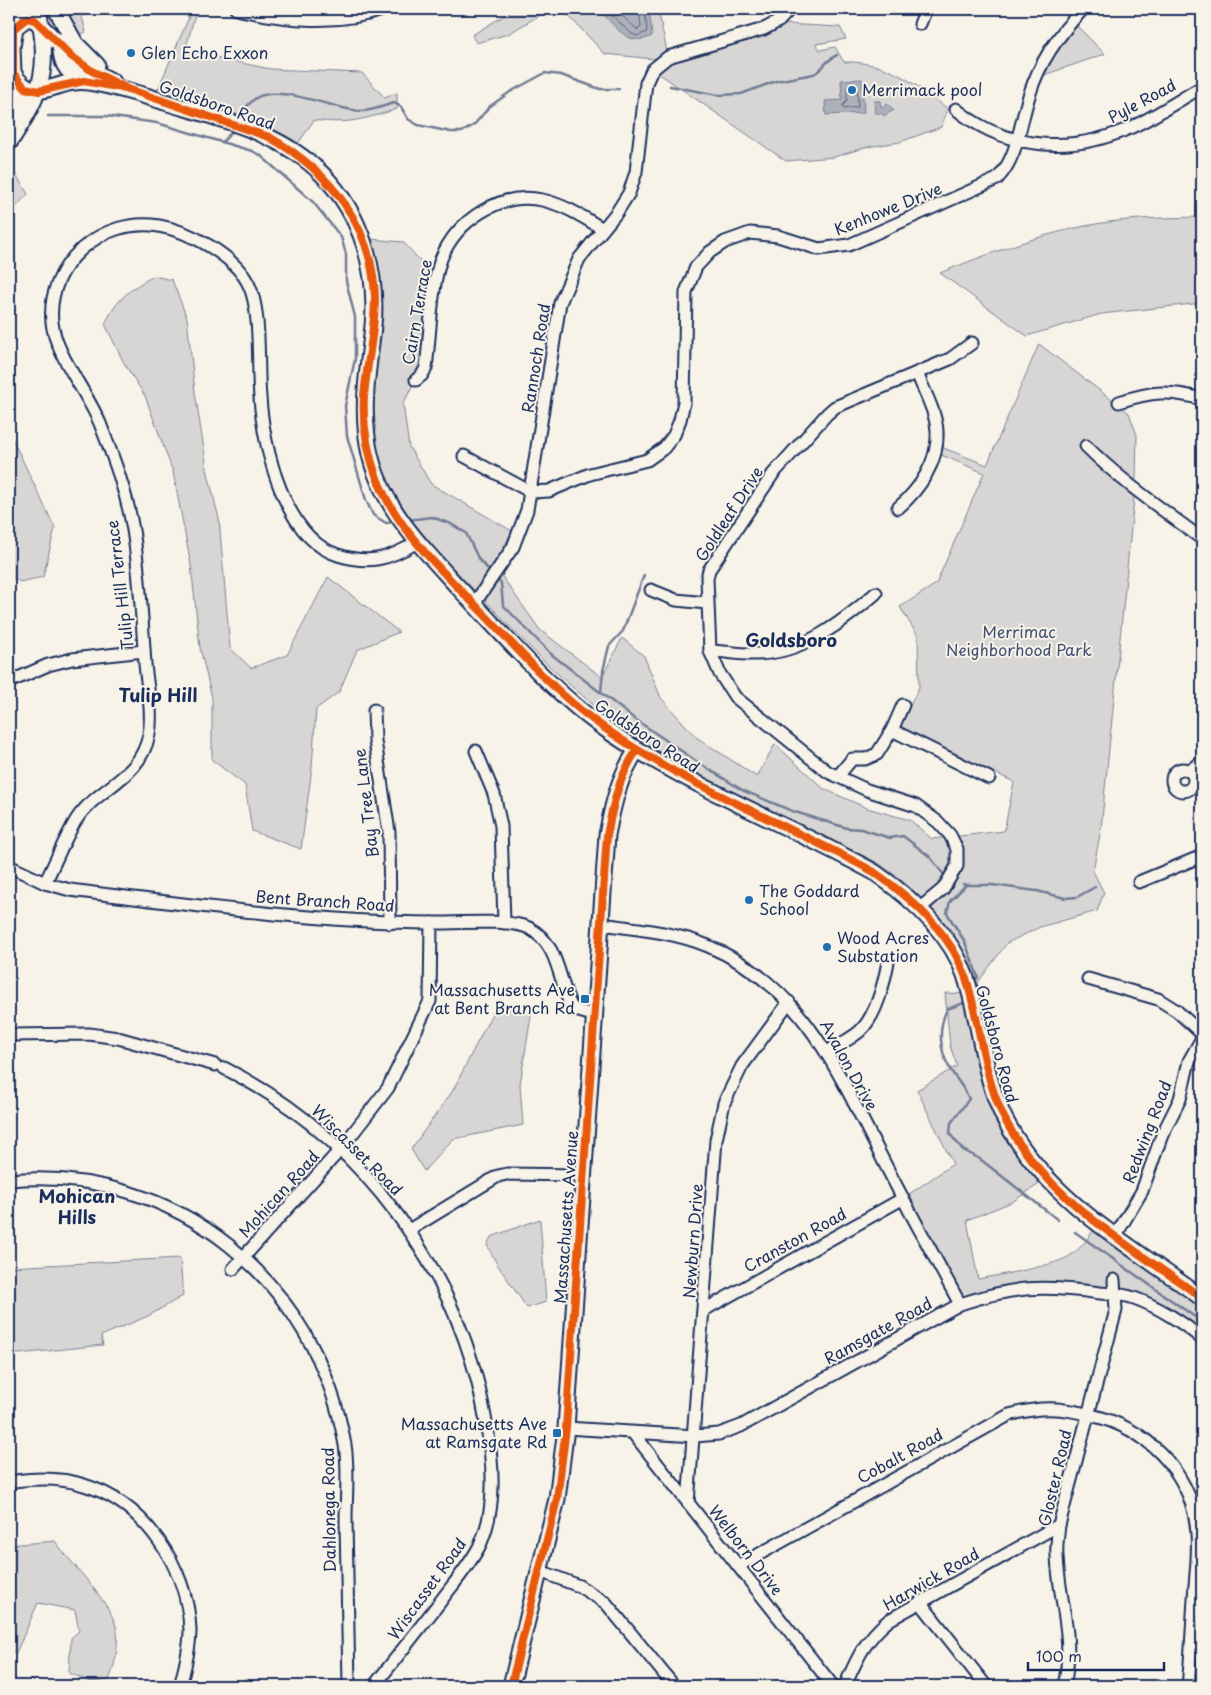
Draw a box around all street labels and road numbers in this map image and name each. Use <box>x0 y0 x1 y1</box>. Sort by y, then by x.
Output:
street label: Pyle Road <box>1103 72 1180 128</box>
street label: Goldsboro Road <box>156 73 279 135</box>
street label: Kenhowe Drive <box>830 176 945 241</box>
street label: Cairn Terrace <box>395 257 437 366</box>
street label: Rannoch Road <box>515 301 556 414</box>
street label: Goldleaf Drive <box>688 461 768 566</box>
street label: Tulip Hill Terrace <box>99 519 139 651</box>
street label: Goldsboro Road <box>590 692 705 778</box>
street label: Bay Tree Lane <box>346 747 384 859</box>
street label: Bent Branch Road <box>255 883 395 917</box>
street label: Goldsboro Road <box>971 982 1025 1105</box>
street label: Avalon Drive <box>815 1015 885 1114</box>
street label: Redwing Road <box>1115 1077 1177 1187</box>
street label: Wiscasset Road <box>307 1098 409 1200</box>
street label: Massachusetts Avenue <box>547 1129 583 1304</box>
street label: Mohican Road <box>232 1144 324 1242</box>
street label: Newburn Drive <box>676 1183 708 1299</box>
street label: Cranston Road <box>739 1201 850 1277</box>
street label: Ramsgate Road <box>819 1291 936 1370</box>
street label: Cobalt Road <box>852 1422 947 1489</box>
street label: Gloster Road <box>1031 1427 1077 1529</box>
street label: Dahlonega Road <box>315 1447 341 1573</box>
street label: Welborn Drive <box>704 1499 790 1600</box>
street label: Wiscasset Road <box>381 1533 471 1644</box>
street label: Harwick Road <box>878 1541 983 1616</box>

